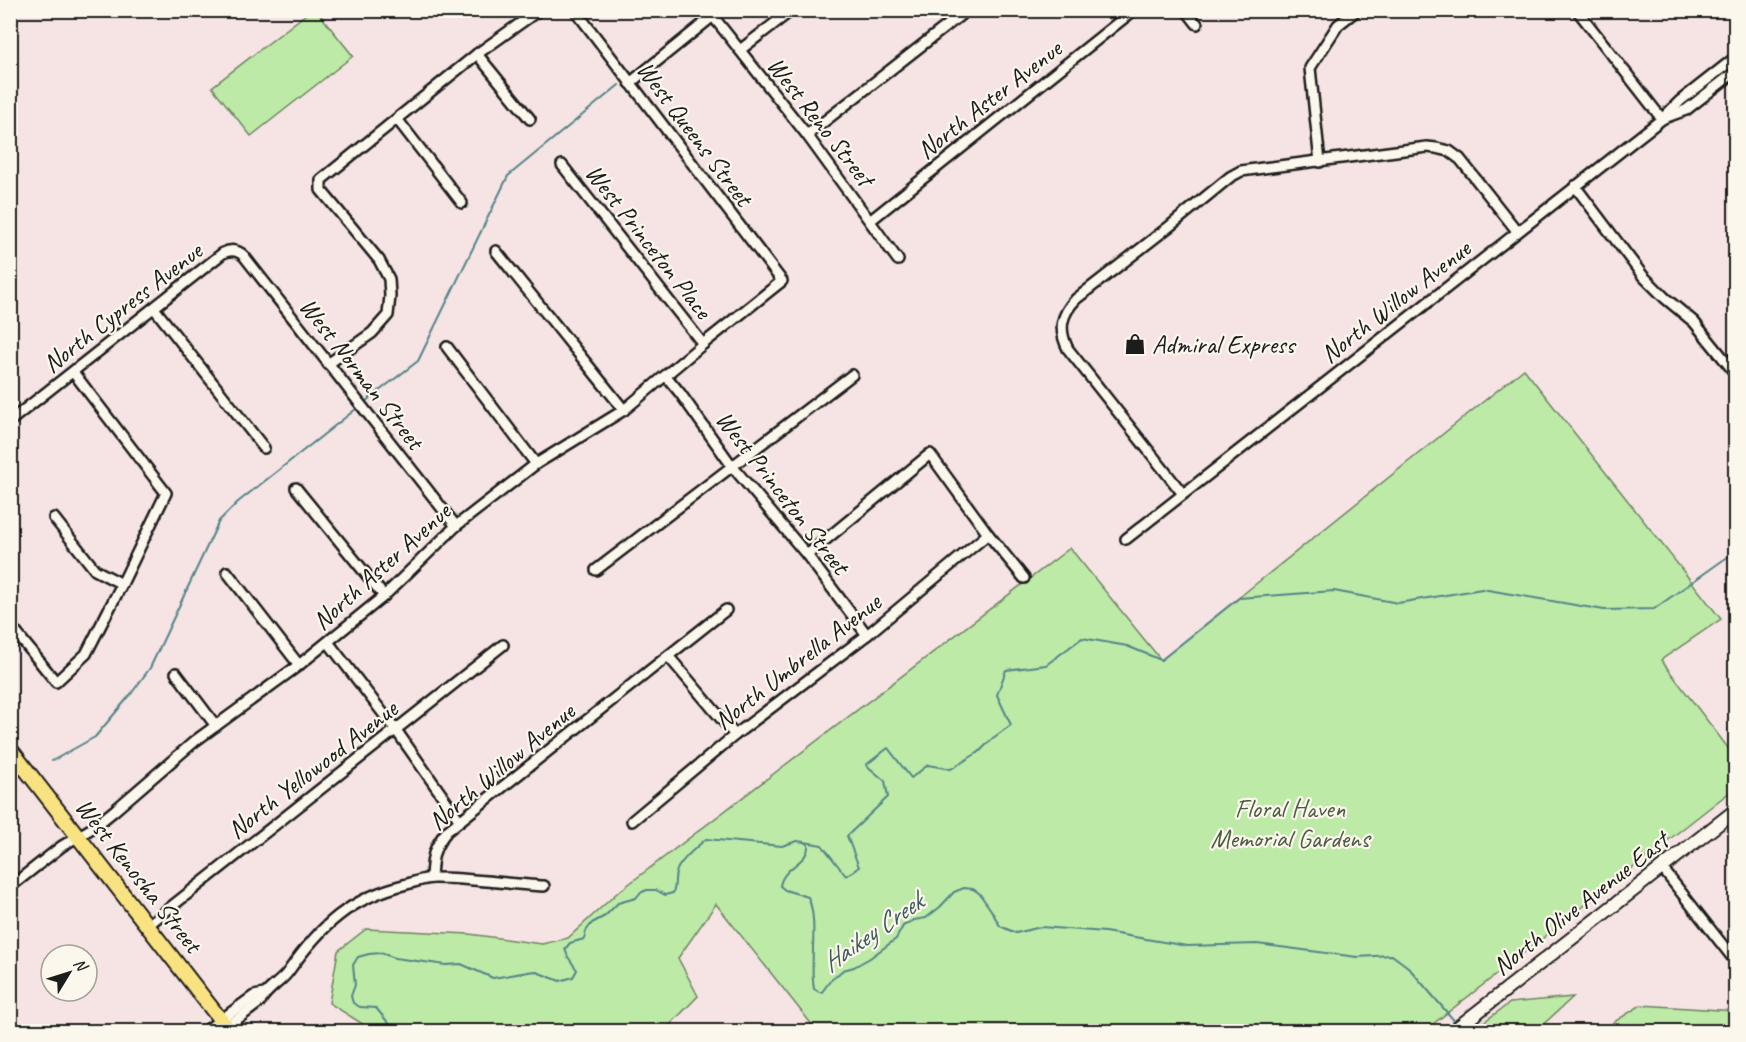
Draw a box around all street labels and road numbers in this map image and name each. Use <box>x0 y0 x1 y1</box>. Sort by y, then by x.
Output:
street label: North Aster Avenue <box>910 31 1070 166</box>
street label: West Reno Street <box>760 50 884 195</box>
street label: West Queens Street <box>629 54 761 214</box>
street label: West Princeton Place <box>578 157 720 327</box>
street label: North Willow Avenue <box>1313 231 1478 370</box>
street label: North Cypress Avenue <box>36 233 211 380</box>
street label: West Norman Street <box>292 291 433 458</box>
street label: West Princeton Street <box>708 404 858 583</box>
street label: North Aster Avenue <box>305 494 459 637</box>
street label: North Umbrella Avenue <box>707 585 889 737</box>
street label: North Yellowood Avenue <box>221 692 405 846</box>
street label: North Willow Avenue <box>421 694 583 837</box>
street label: West Kenosha Street <box>68 791 211 961</box>
street label: North Olive Avenue East <box>1486 822 1678 982</box>

